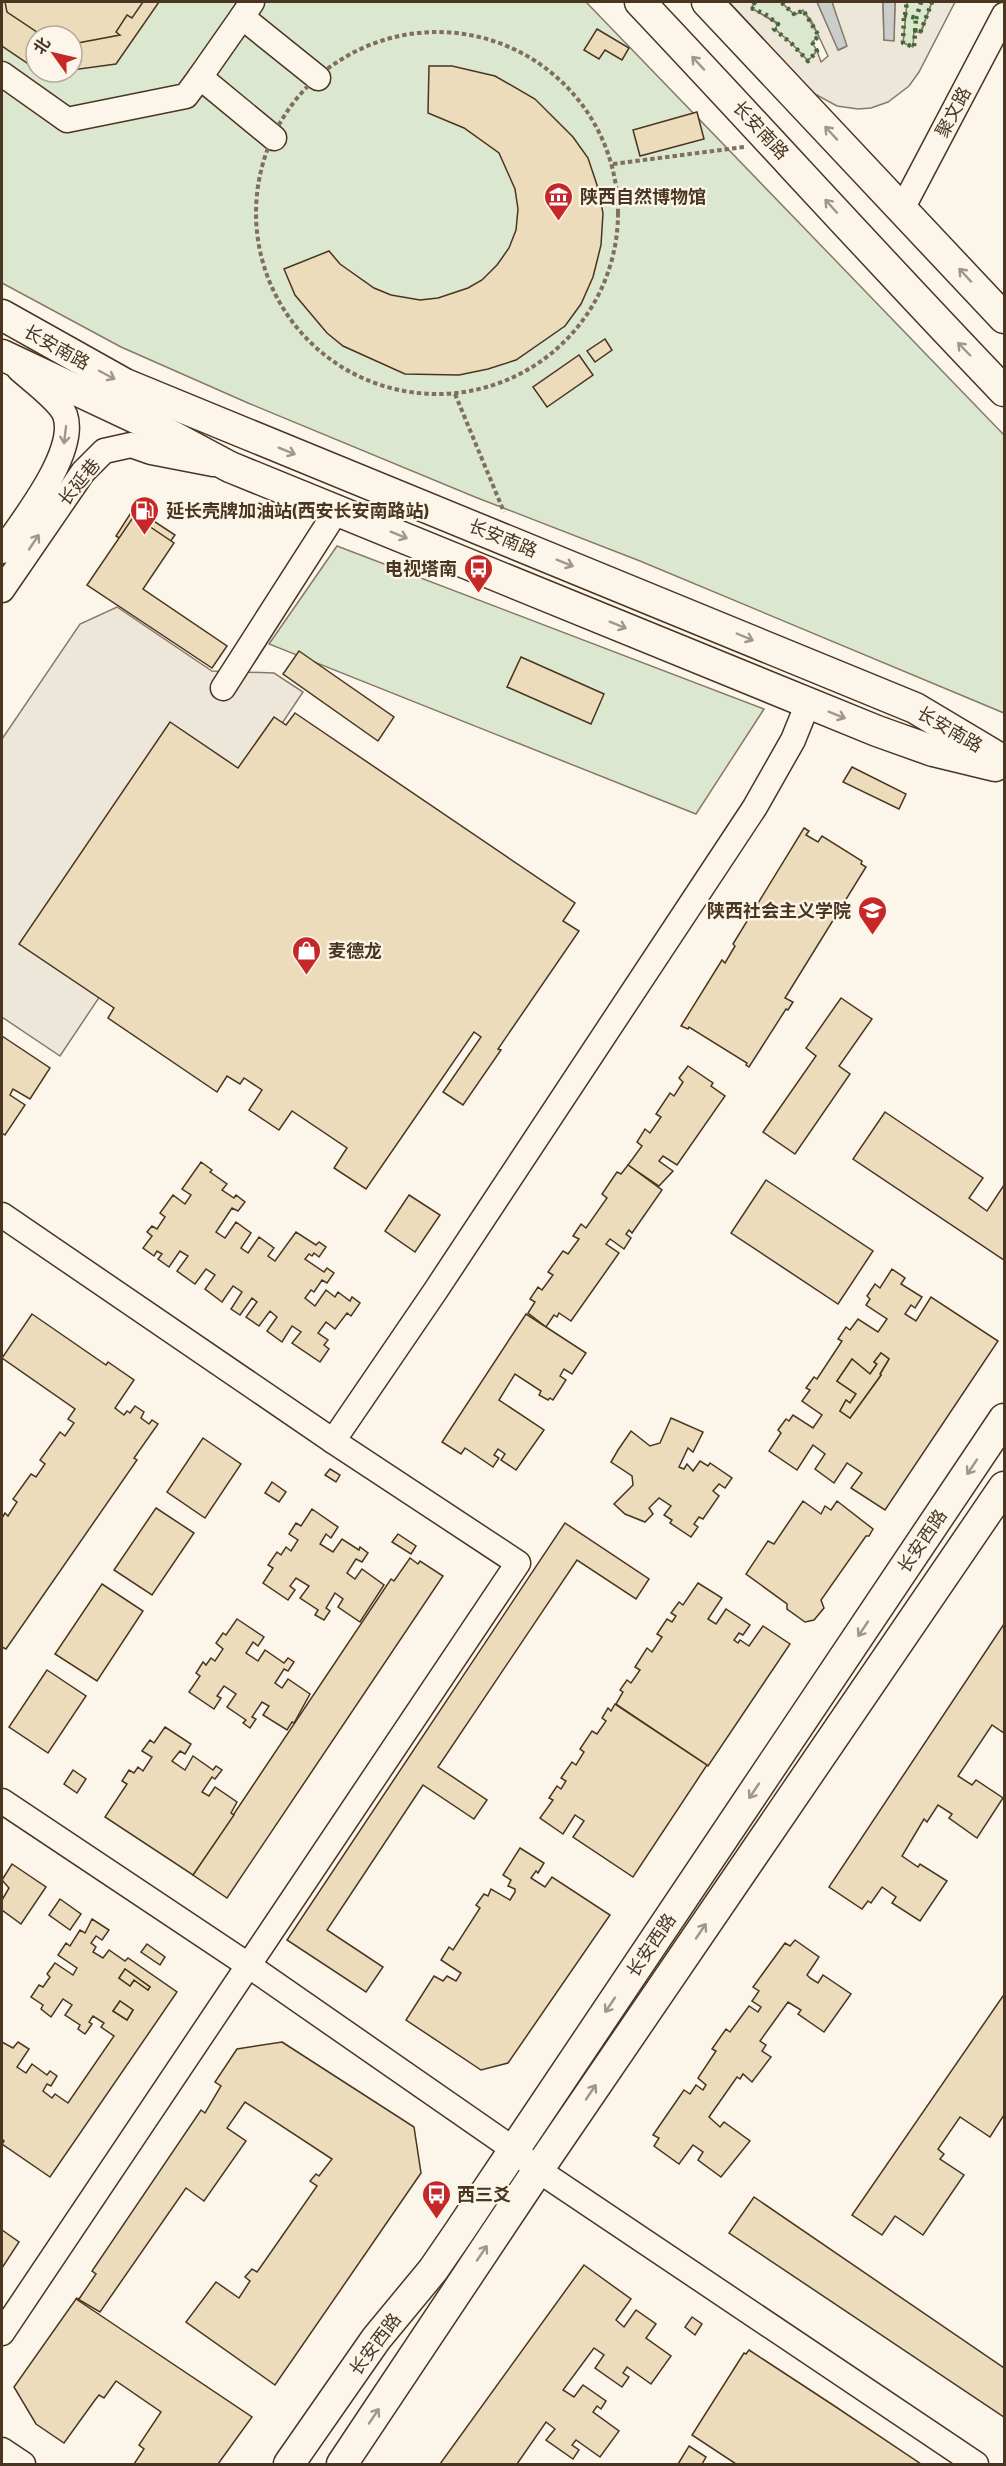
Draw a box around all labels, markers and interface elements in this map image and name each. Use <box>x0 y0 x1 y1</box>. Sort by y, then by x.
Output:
north arrow <box>24 24 84 84</box>
text: 北 <box>27 32 56 59</box>
one-way arrow <box>692 56 706 71</box>
street label: 聚文路 <box>928 82 978 142</box>
street label: 长安南路 <box>727 94 795 166</box>
one-way arrow <box>823 126 838 141</box>
museum icon: 陕西自然博物馆 <box>543 180 575 222</box>
place label: 陕西自然博物馆 <box>580 183 706 210</box>
one-way arrow <box>824 199 838 214</box>
one-way arrow <box>958 268 972 283</box>
street label: 长安南路 <box>19 318 95 376</box>
one-way arrow <box>957 341 971 356</box>
one-way arrow <box>98 370 116 381</box>
one-way arrow <box>59 425 70 445</box>
one-way arrow <box>277 446 296 457</box>
street label: 长延巷 <box>52 453 106 511</box>
fuel station icon: 延长壳牌加油站(西安长安南路站) <box>129 494 161 536</box>
place label: 延长壳牌加油站(西安长安南路站) <box>166 497 429 524</box>
street label: 长安南路 <box>465 512 541 564</box>
one-way arrow <box>389 530 408 541</box>
one-way arrow <box>28 534 40 550</box>
bus stop icon: 电视塔南 <box>462 552 494 594</box>
place label: 电视塔南 <box>385 555 457 582</box>
one-way arrow <box>555 558 574 569</box>
one-way arrow <box>608 620 627 631</box>
one-way arrow <box>736 632 754 643</box>
street label: 长安南路 <box>912 699 988 759</box>
one-way arrow <box>828 710 846 721</box>
school or university icon: 陕西社会主义学院 <box>856 894 888 936</box>
place label: 陕西社会主义学院 <box>707 897 851 924</box>
shop icon: 麦德龙 <box>291 934 323 976</box>
place label: 麦德龙 <box>328 937 382 964</box>
one-way arrow <box>966 1458 978 1475</box>
street label: 长安西路 <box>891 1504 953 1578</box>
one-way arrow <box>857 1620 869 1637</box>
one-way arrow <box>748 1782 761 1799</box>
street label: 长安西路 <box>620 1908 682 1982</box>
one-way arrow <box>695 1923 707 1939</box>
one-way arrow <box>604 1996 616 2013</box>
one-way arrow <box>585 2084 597 2100</box>
bus stop icon: 西三爻 <box>420 2178 452 2220</box>
place label: 西三爻 <box>457 2181 511 2208</box>
one-way arrow <box>476 2246 488 2262</box>
street label: 长安西路 <box>343 2307 407 2381</box>
one-way arrow <box>368 2408 380 2424</box>

